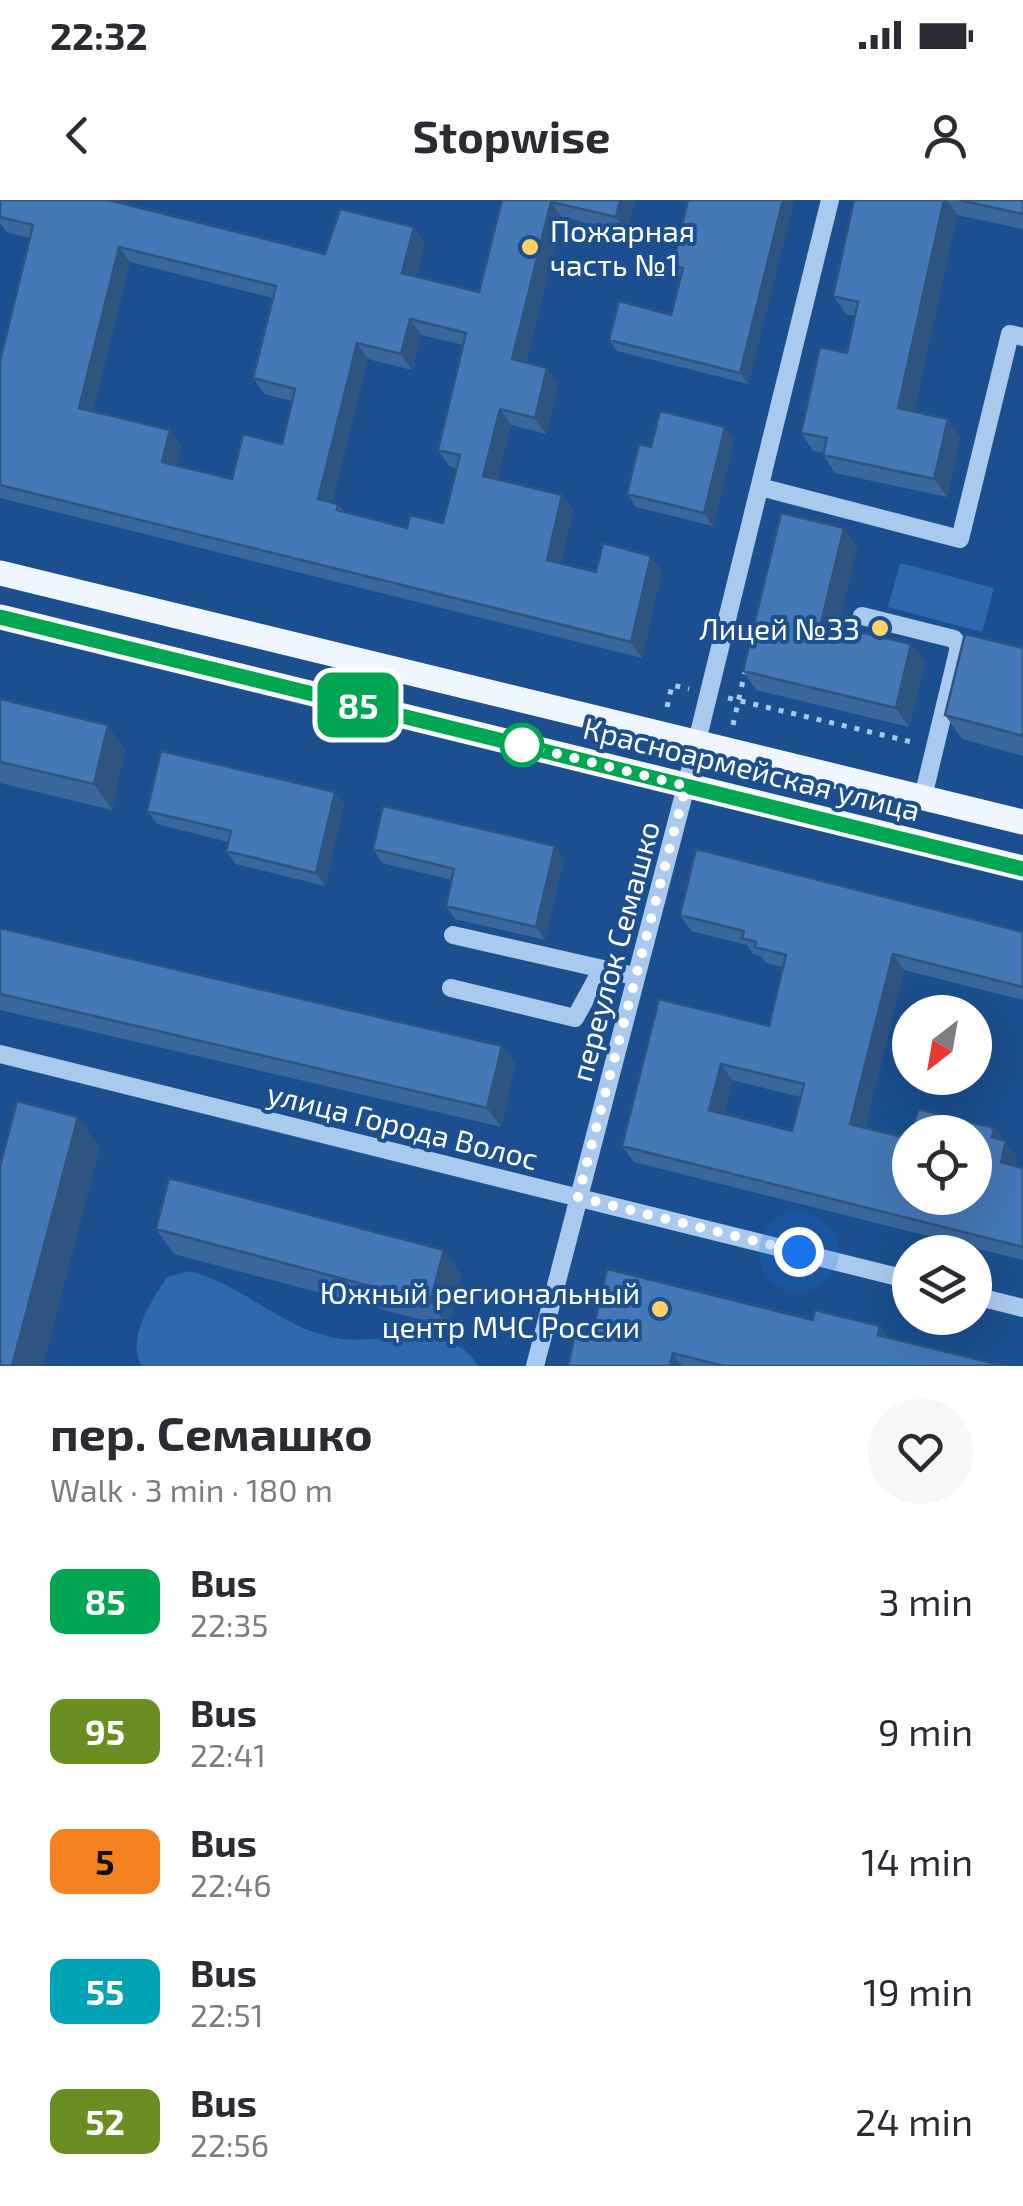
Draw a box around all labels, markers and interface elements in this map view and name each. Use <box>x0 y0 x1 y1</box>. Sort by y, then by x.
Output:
text: 22:32 <box>50 12 148 58</box>
icon: back <box>50 108 105 163</box>
text: Stopwise <box>413 108 610 162</box>
icon: person <box>918 108 973 163</box>
place label: Пожарная часть №1 <box>550 212 695 282</box>
marker: Пожарная часть №1 <box>519 236 541 258</box>
place label: Лицей №33 <box>699 610 860 646</box>
marker: Лицей №33 <box>869 617 891 639</box>
line badge: 85 <box>313 672 403 738</box>
text: 85 <box>337 684 379 726</box>
street label: Красноармейская улица <box>580 709 924 828</box>
unlabelled marker <box>501 724 543 766</box>
street label: переулок Семашко <box>562 817 667 1085</box>
north arrow <box>892 995 992 1095</box>
map controls <box>892 995 992 1335</box>
street label: улица Города Волос <box>264 1074 542 1177</box>
button: locate <box>892 1115 992 1215</box>
your location <box>774 1227 824 1277</box>
button: layers <box>892 1235 992 1335</box>
place label: Южный региональный центр МЧС России <box>320 1274 640 1344</box>
marker: Южный региональный центр МЧС России <box>649 1298 671 1320</box>
button: heart <box>868 1399 973 1504</box>
text: пер. Семашко <box>50 1403 373 1461</box>
text: Walk · 3 min · 180 m <box>50 1470 333 1508</box>
text: Bus <box>190 1559 257 1605</box>
text: 3 min <box>879 1578 973 1624</box>
text: 85 <box>84 1580 126 1622</box>
text: 22:35 <box>190 1605 268 1643</box>
text: Bus <box>190 1689 257 1735</box>
text: 9 min <box>878 1708 973 1754</box>
text: 95 <box>85 1710 125 1752</box>
text: 22:41 <box>190 1735 266 1773</box>
text: Bus <box>190 1819 257 1865</box>
text: 14 min <box>861 1838 973 1884</box>
text: 5 <box>95 1840 115 1882</box>
text: 22:46 <box>190 1865 272 1903</box>
text: Bus <box>190 1949 257 1995</box>
text: 19 min <box>863 1968 973 2014</box>
text: 55 <box>86 1970 124 2012</box>
text: 22:51 <box>190 1995 263 2033</box>
text: Bus <box>190 2079 257 2125</box>
text: 24 min <box>855 2098 973 2144</box>
text: 52 <box>85 2100 125 2142</box>
text: 22:56 <box>190 2125 269 2163</box>

